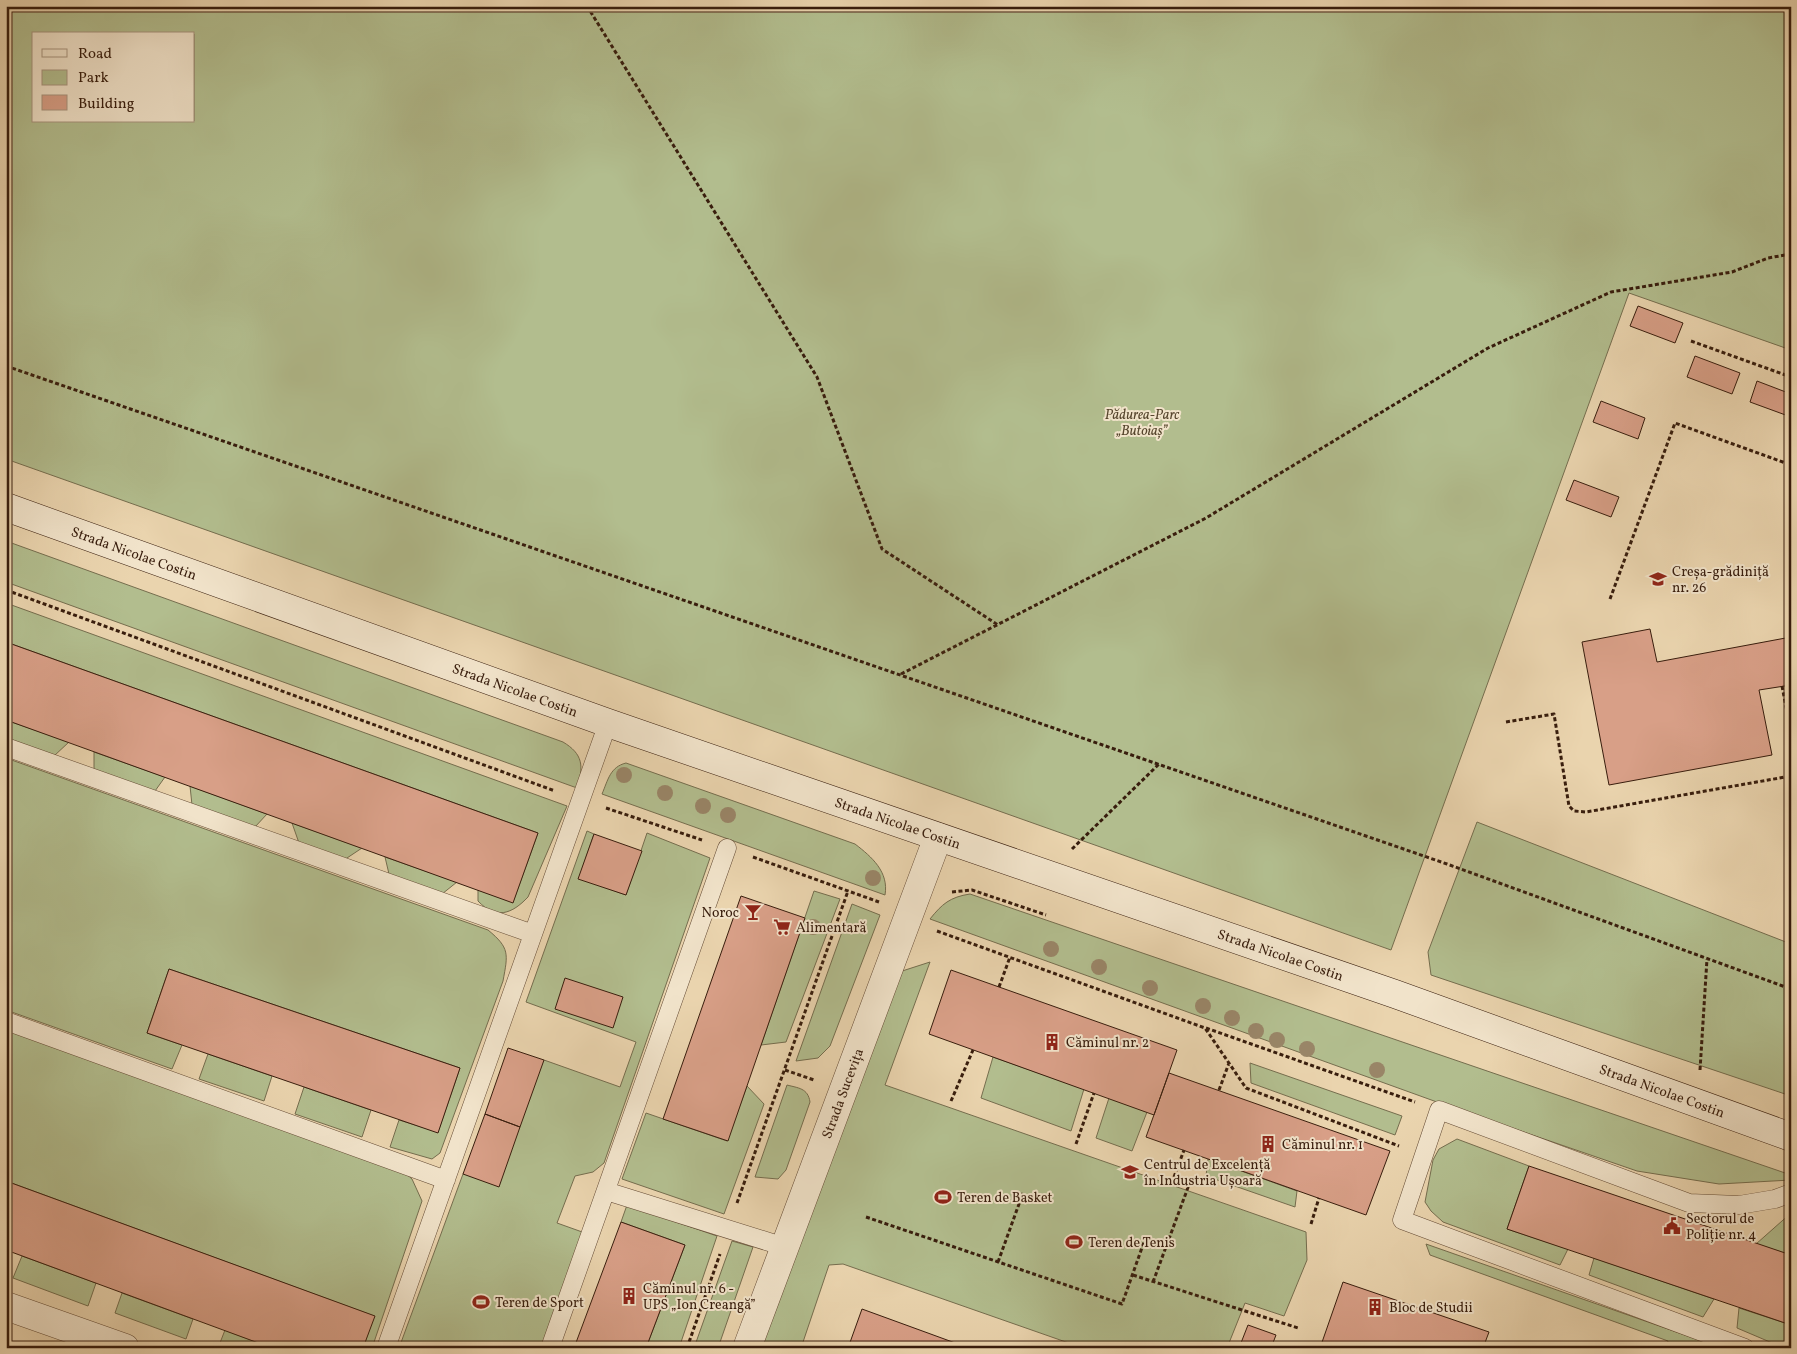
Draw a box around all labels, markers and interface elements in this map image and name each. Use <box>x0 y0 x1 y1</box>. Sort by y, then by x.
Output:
legend <box>32 32 195 122</box>
text: Road <box>78 44 112 65</box>
text: Park <box>78 68 109 89</box>
text: Building <box>78 94 135 115</box>
park label: Pădurea-Parc „Butoiaș” <box>1105 406 1179 441</box>
street label: Strada Nicolae Costin <box>68 523 199 586</box>
place label: Creșa-grădiniță nr. 26 <box>1672 563 1769 598</box>
school or university icon: Creșa-grădiniță nr. 26 <box>1648 569 1668 589</box>
street label: Strada Nicolae Costin <box>449 660 580 722</box>
street label: Strada Nicolae Costin <box>832 794 963 855</box>
bar icon: Noroc <box>743 902 763 922</box>
place label: Noroc <box>702 904 739 923</box>
supermarket icon: Alimentară <box>772 917 792 937</box>
place label: Alimentară <box>796 919 866 938</box>
street label: Strada Nicolae Costin <box>1215 926 1346 987</box>
building icon: Căminul nr. 2 <box>1042 1032 1062 1052</box>
place label: Căminul nr. 2 <box>1066 1034 1149 1053</box>
street label: Strada Sucevița <box>818 1046 869 1142</box>
street label: Strada Nicolae Costin <box>1596 1061 1727 1123</box>
building icon: Căminul nr. 1 <box>1258 1134 1278 1154</box>
place label: Căminul nr. 1 <box>1282 1136 1363 1155</box>
place label: Centrul de Excelență în Industria Ușoară <box>1144 1156 1271 1191</box>
school or university icon: Centrul de Excelență în Industria Ușoară <box>1120 1162 1140 1182</box>
sports icon: Teren de Basket <box>933 1187 953 1207</box>
place label: Teren de Basket <box>957 1189 1053 1208</box>
place label: Sectorul de Poliție nr. 4 <box>1686 1210 1756 1245</box>
public building icon: Sectorul de Poliție nr. 4 <box>1662 1216 1682 1236</box>
sports icon: Teren de Tenis <box>1064 1232 1084 1252</box>
place label: Teren de Tenis <box>1088 1234 1175 1253</box>
place label: Căminul nr. 6 - UPS „Ion Creangă” <box>643 1280 756 1315</box>
building icon: Căminul nr. 6 - UPS „Ion Creangă” <box>619 1286 639 1306</box>
sports icon: Teren de Sport <box>471 1292 491 1312</box>
place label: Teren de Sport <box>495 1294 584 1313</box>
building icon: Bloc de Studii <box>1365 1297 1385 1317</box>
place label: Bloc de Studii <box>1389 1299 1473 1318</box>

